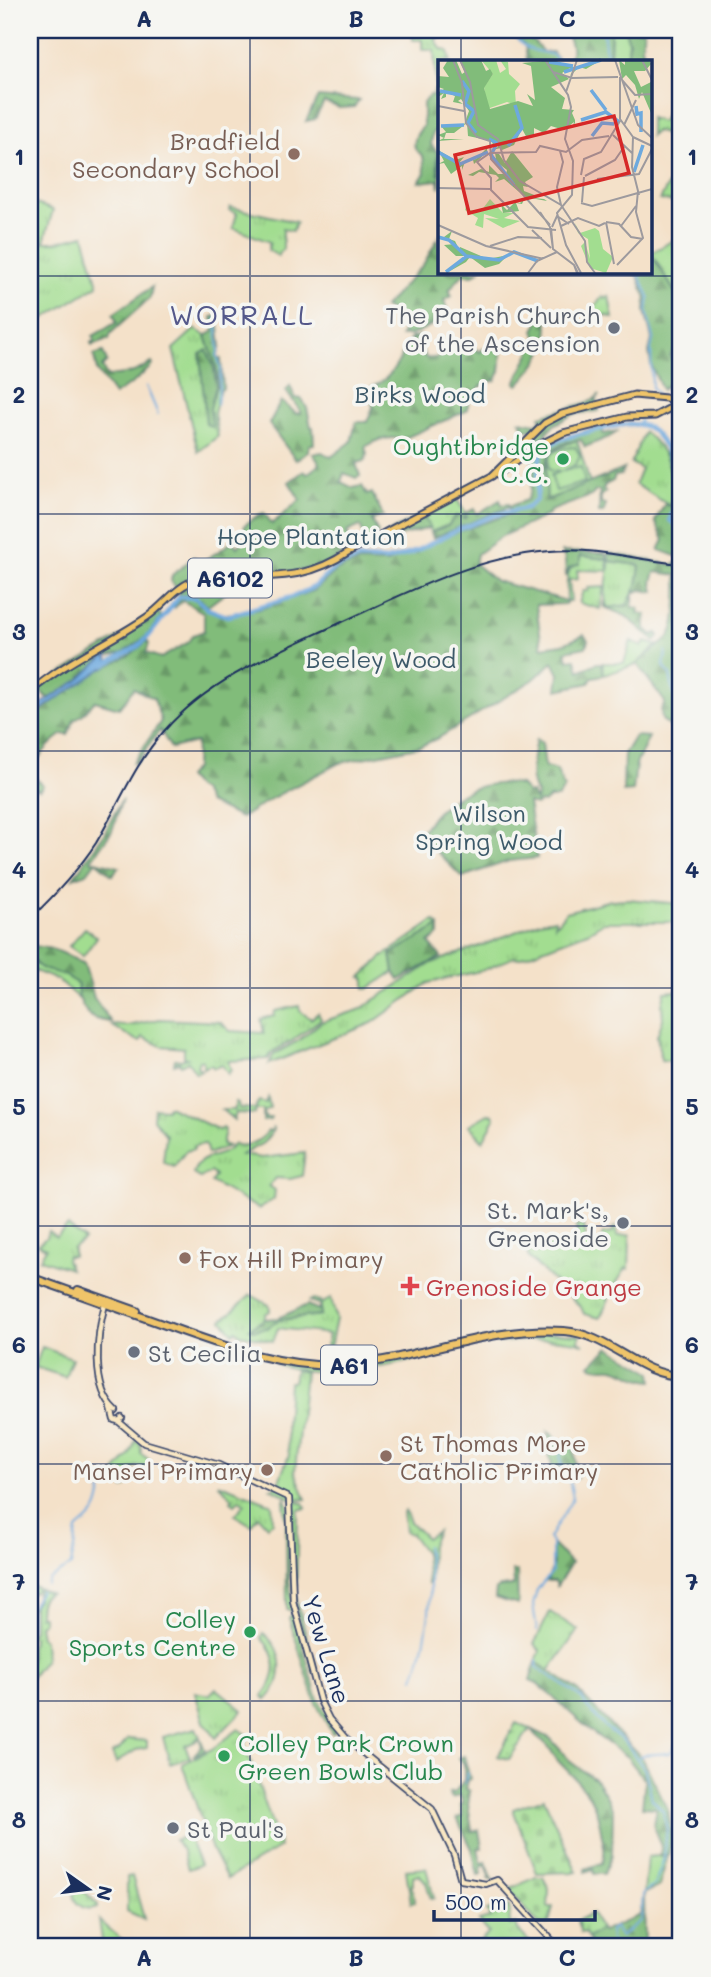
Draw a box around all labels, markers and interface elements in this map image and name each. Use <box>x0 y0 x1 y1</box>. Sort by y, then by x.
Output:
text: A <box>136 3 152 33</box>
text: B <box>348 3 364 33</box>
text: C <box>558 3 576 33</box>
inset map <box>438 60 652 273</box>
place label: Bradfield Secondary School <box>72 125 280 184</box>
text: 1 <box>14 141 24 171</box>
text: 1 <box>687 141 697 171</box>
marker: Bradfield Secondary School <box>286 146 302 162</box>
district label: WORRALL <box>169 296 315 332</box>
place label: The Parish Church of the Ascension <box>385 299 600 358</box>
marker: The Parish Church of the Ascension <box>606 320 622 336</box>
park label: Birks Wood <box>354 378 486 409</box>
text: 2 <box>13 379 25 409</box>
text: 2 <box>686 379 698 409</box>
place label: Oughtibridge C.C. <box>393 430 549 489</box>
marker: Oughtibridge C.C. <box>555 451 571 467</box>
park label: Hope Plantation <box>217 520 405 551</box>
road number: A6102 <box>188 558 272 598</box>
text: 3 <box>12 616 26 646</box>
text: 3 <box>685 616 699 646</box>
park label: Beeley Wood <box>306 643 456 674</box>
park label: Wilson Spring Wood <box>415 797 563 856</box>
text: 4 <box>12 854 26 884</box>
text: 4 <box>685 854 699 884</box>
text: 5 <box>12 1091 26 1121</box>
text: 5 <box>685 1091 699 1121</box>
place label: St. Mark's, Grenoside <box>487 1194 609 1253</box>
marker: St. Mark's, Grenoside <box>615 1215 631 1231</box>
place label: Fox Hill Primary <box>199 1243 383 1274</box>
marker: Fox Hill Primary <box>177 1250 193 1266</box>
place label: Grenoside Grange <box>426 1271 642 1302</box>
marker: Grenoside Grange <box>400 1276 420 1296</box>
text: 6 <box>12 1329 26 1359</box>
text: 6 <box>685 1329 699 1359</box>
place label: St Cecilia <box>148 1337 262 1368</box>
marker: St Cecilia <box>126 1344 142 1360</box>
road number: A61 <box>321 1346 377 1384</box>
place label: St Thomas More Catholic Primary <box>400 1427 598 1486</box>
marker: St Thomas More Catholic Primary <box>378 1448 394 1464</box>
place label: Mansel Primary <box>73 1455 253 1486</box>
marker: Mansel Primary <box>259 1462 275 1478</box>
text: 7 <box>13 1566 26 1596</box>
text: 7 <box>686 1566 699 1596</box>
street label: Yew Lane <box>296 1591 358 1707</box>
place label: Colley Sports Centre <box>69 1603 236 1662</box>
marker: Colley Sports Centre <box>242 1624 258 1640</box>
place label: Colley Park Crown Green Bowls Club <box>238 1727 454 1786</box>
marker: Colley Park Crown Green Bowls Club <box>216 1748 232 1764</box>
text: 8 <box>12 1804 26 1834</box>
text: 8 <box>685 1804 699 1834</box>
place label: St Paul's <box>187 1813 285 1844</box>
marker: St Paul's <box>165 1820 181 1836</box>
north arrow <box>52 1854 122 1924</box>
scale bar <box>434 1879 596 1923</box>
text: N <box>91 1883 119 1903</box>
text: 500 m <box>445 1888 507 1915</box>
text: A <box>136 1942 152 1972</box>
text: B <box>348 1942 364 1972</box>
text: C <box>558 1942 576 1972</box>

